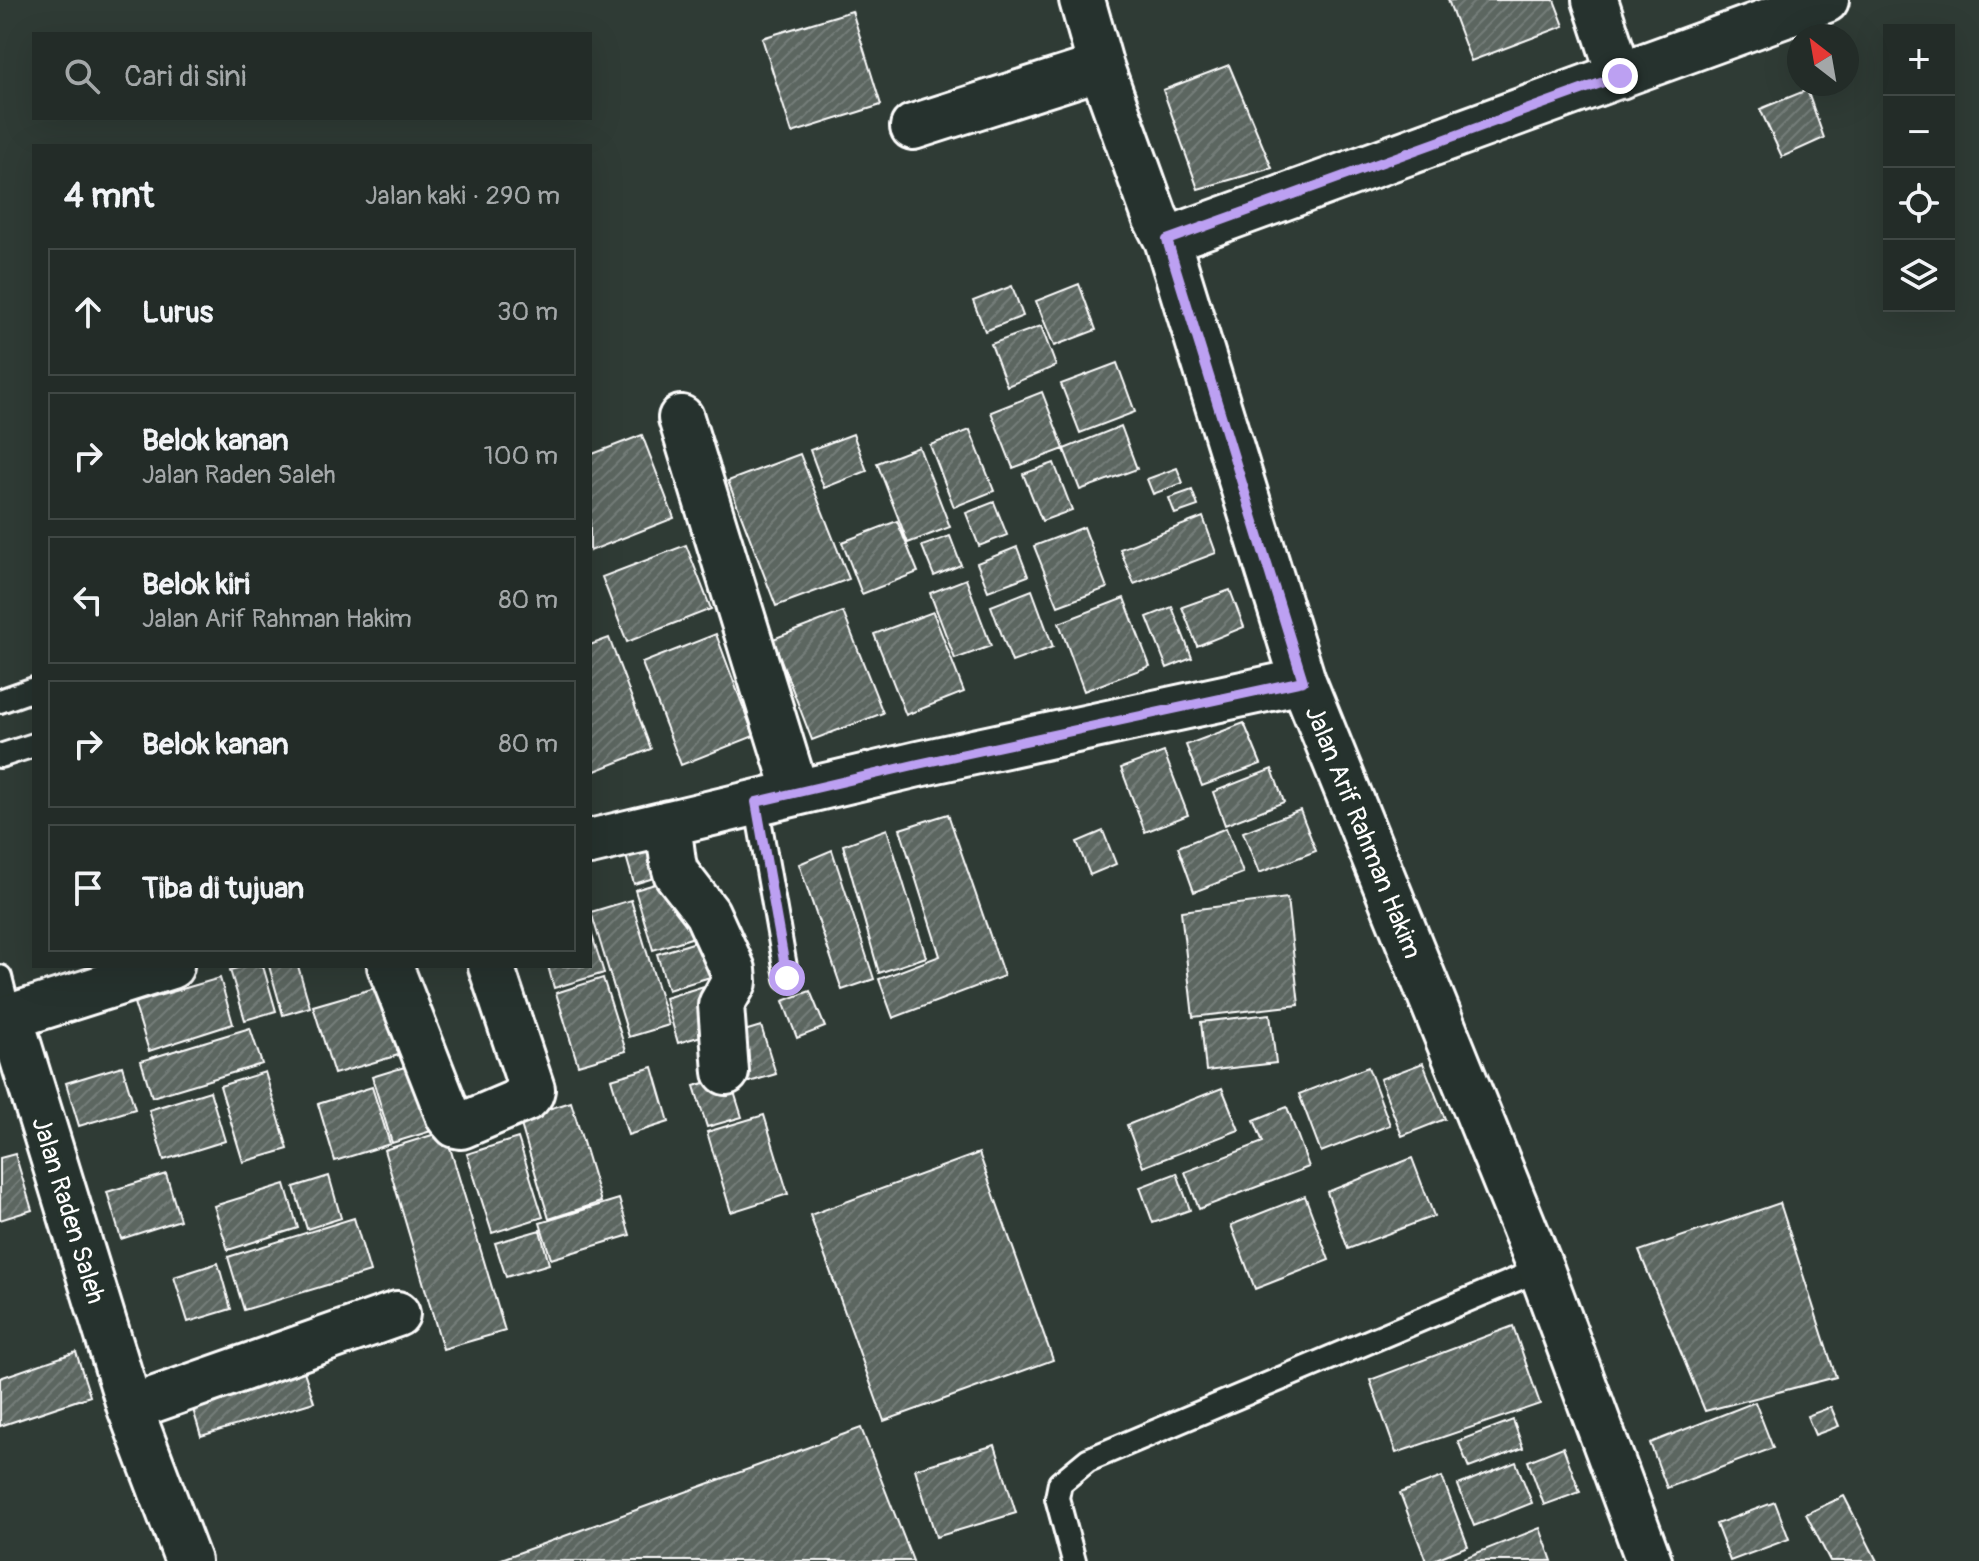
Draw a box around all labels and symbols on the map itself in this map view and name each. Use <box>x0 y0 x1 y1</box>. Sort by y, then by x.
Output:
north arrow <box>1787 24 1859 96</box>
route end <box>1602 58 1638 94</box>
street label: Jalan Arif Rahman Hakim <box>1298 701 1428 964</box>
route start <box>769 960 805 996</box>
street label: Jalan Raden Saleh <box>24 1113 112 1308</box>

